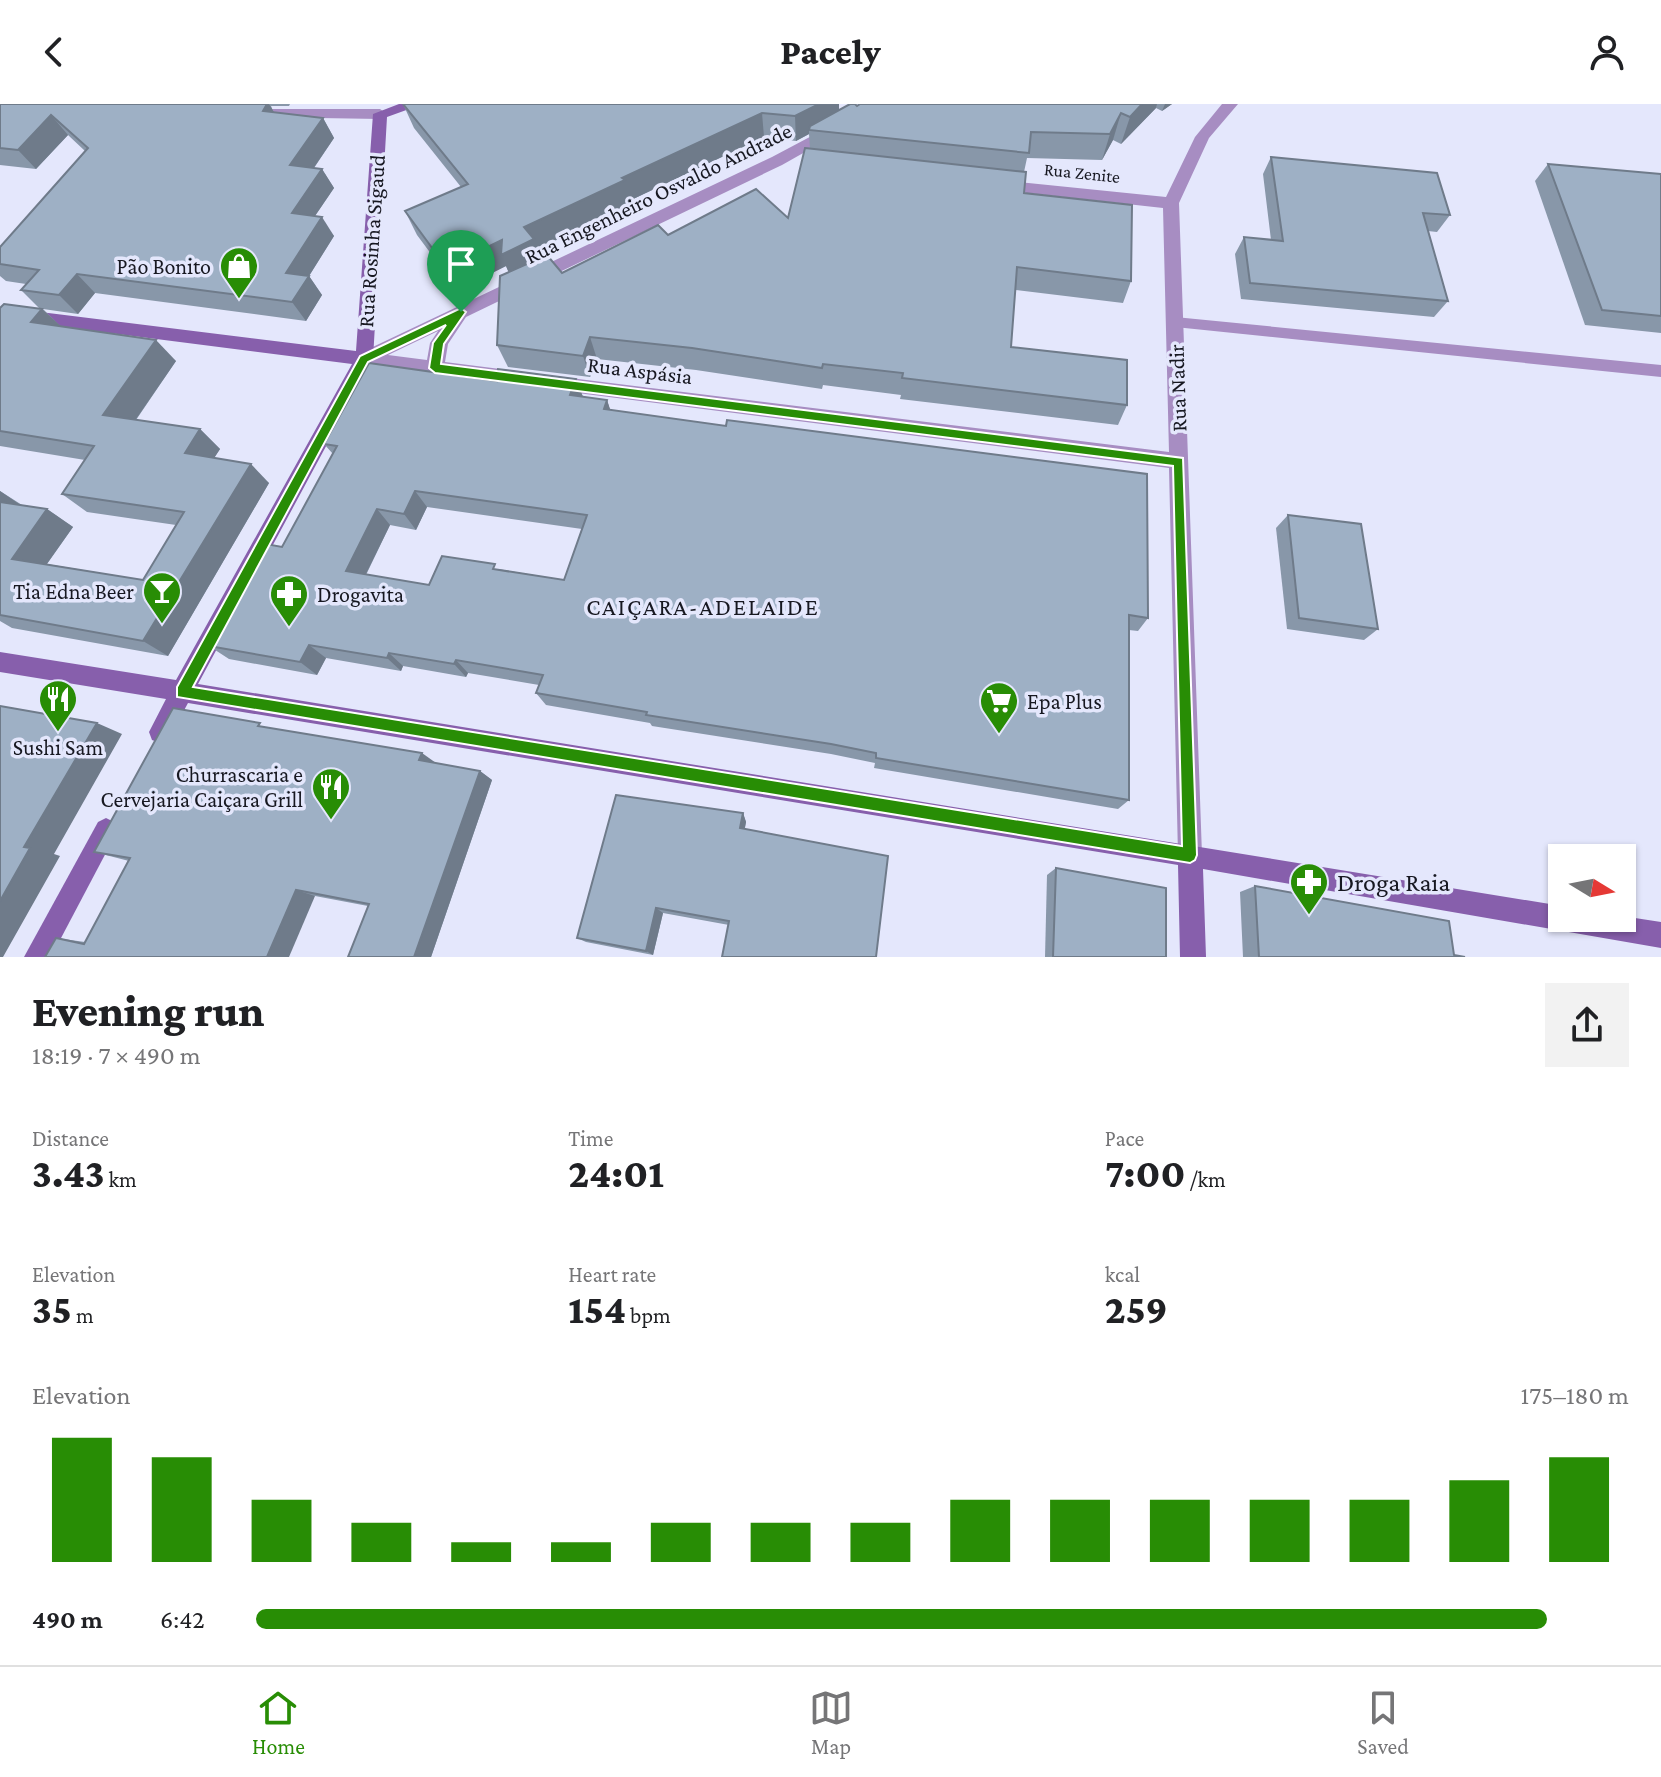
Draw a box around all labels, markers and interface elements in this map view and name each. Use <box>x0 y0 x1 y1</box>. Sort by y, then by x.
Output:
icon: back <box>32 30 76 74</box>
icon: person <box>1585 30 1629 74</box>
text: Pacely <box>780 32 881 72</box>
street label: Rua Engenheiro Osvaldo Andrade <box>521 118 796 269</box>
street label: Rua Rosinha Sigaud <box>353 153 390 328</box>
street label: Rua Zenite <box>1043 159 1121 187</box>
pin <box>427 230 495 312</box>
icon: arrive <box>439 242 483 286</box>
shop icon: Pão Bonito <box>218 245 260 300</box>
place label: Pão Bonito <box>116 254 211 279</box>
street label: Rua Nadir <box>1163 344 1192 432</box>
street label: Rua Aspásia <box>586 352 694 389</box>
bar icon: Tia Edna Beer <box>141 570 183 625</box>
pharmacy icon: Drogavita <box>268 573 310 628</box>
place label: Tia Edna Beer <box>13 579 134 604</box>
place label: Drogavita <box>317 582 404 607</box>
district label: CAIÇARA-ADELAIDE <box>586 593 820 620</box>
restaurant icon: Sushi Sam <box>37 678 79 733</box>
supermarket icon: Epa Plus <box>978 680 1020 735</box>
place label: Epa Plus <box>1027 689 1102 714</box>
place label: Sushi Sam <box>13 735 104 760</box>
place label: Churrascaria e Cervejaria Caiçara Grill <box>101 762 303 812</box>
restaurant icon: Churrascaria e Cervejaria Caiçara Grill <box>310 766 352 821</box>
north arrow <box>1548 844 1636 932</box>
map controls <box>1548 844 1636 932</box>
pharmacy icon: Droga Raia <box>1288 861 1330 916</box>
place label: Droga Raia <box>1337 868 1450 897</box>
button: share <box>1545 983 1629 1067</box>
text: Evening run <box>32 987 264 1035</box>
text: 18:19 · 7 × 490 m <box>32 1041 201 1070</box>
text: Distance <box>32 1126 109 1151</box>
text: Time <box>568 1126 613 1151</box>
text: Pace <box>1105 1126 1144 1151</box>
text: 3.43 <box>32 1151 104 1196</box>
text: 24:01 <box>568 1151 664 1196</box>
text: 7:00 <box>1105 1151 1185 1196</box>
text: km <box>104 1167 137 1192</box>
text: /km <box>1185 1167 1226 1192</box>
text: Elevation <box>32 1262 115 1287</box>
text: Heart rate <box>568 1262 656 1287</box>
text: kcal <box>1105 1262 1140 1287</box>
text: 35 <box>32 1287 72 1332</box>
text: 154 <box>568 1287 626 1332</box>
text: 259 <box>1105 1287 1168 1332</box>
text: m <box>72 1303 94 1328</box>
text: bpm <box>626 1303 671 1328</box>
text: Elevation <box>32 1381 130 1410</box>
text: 175–180 m <box>1521 1381 1629 1410</box>
text: 490 m <box>32 1605 103 1634</box>
text: 6:42 <box>160 1605 205 1634</box>
tab: Home <box>252 1686 305 1759</box>
tab: Map <box>809 1686 853 1759</box>
tab: Saved <box>1357 1686 1409 1759</box>

